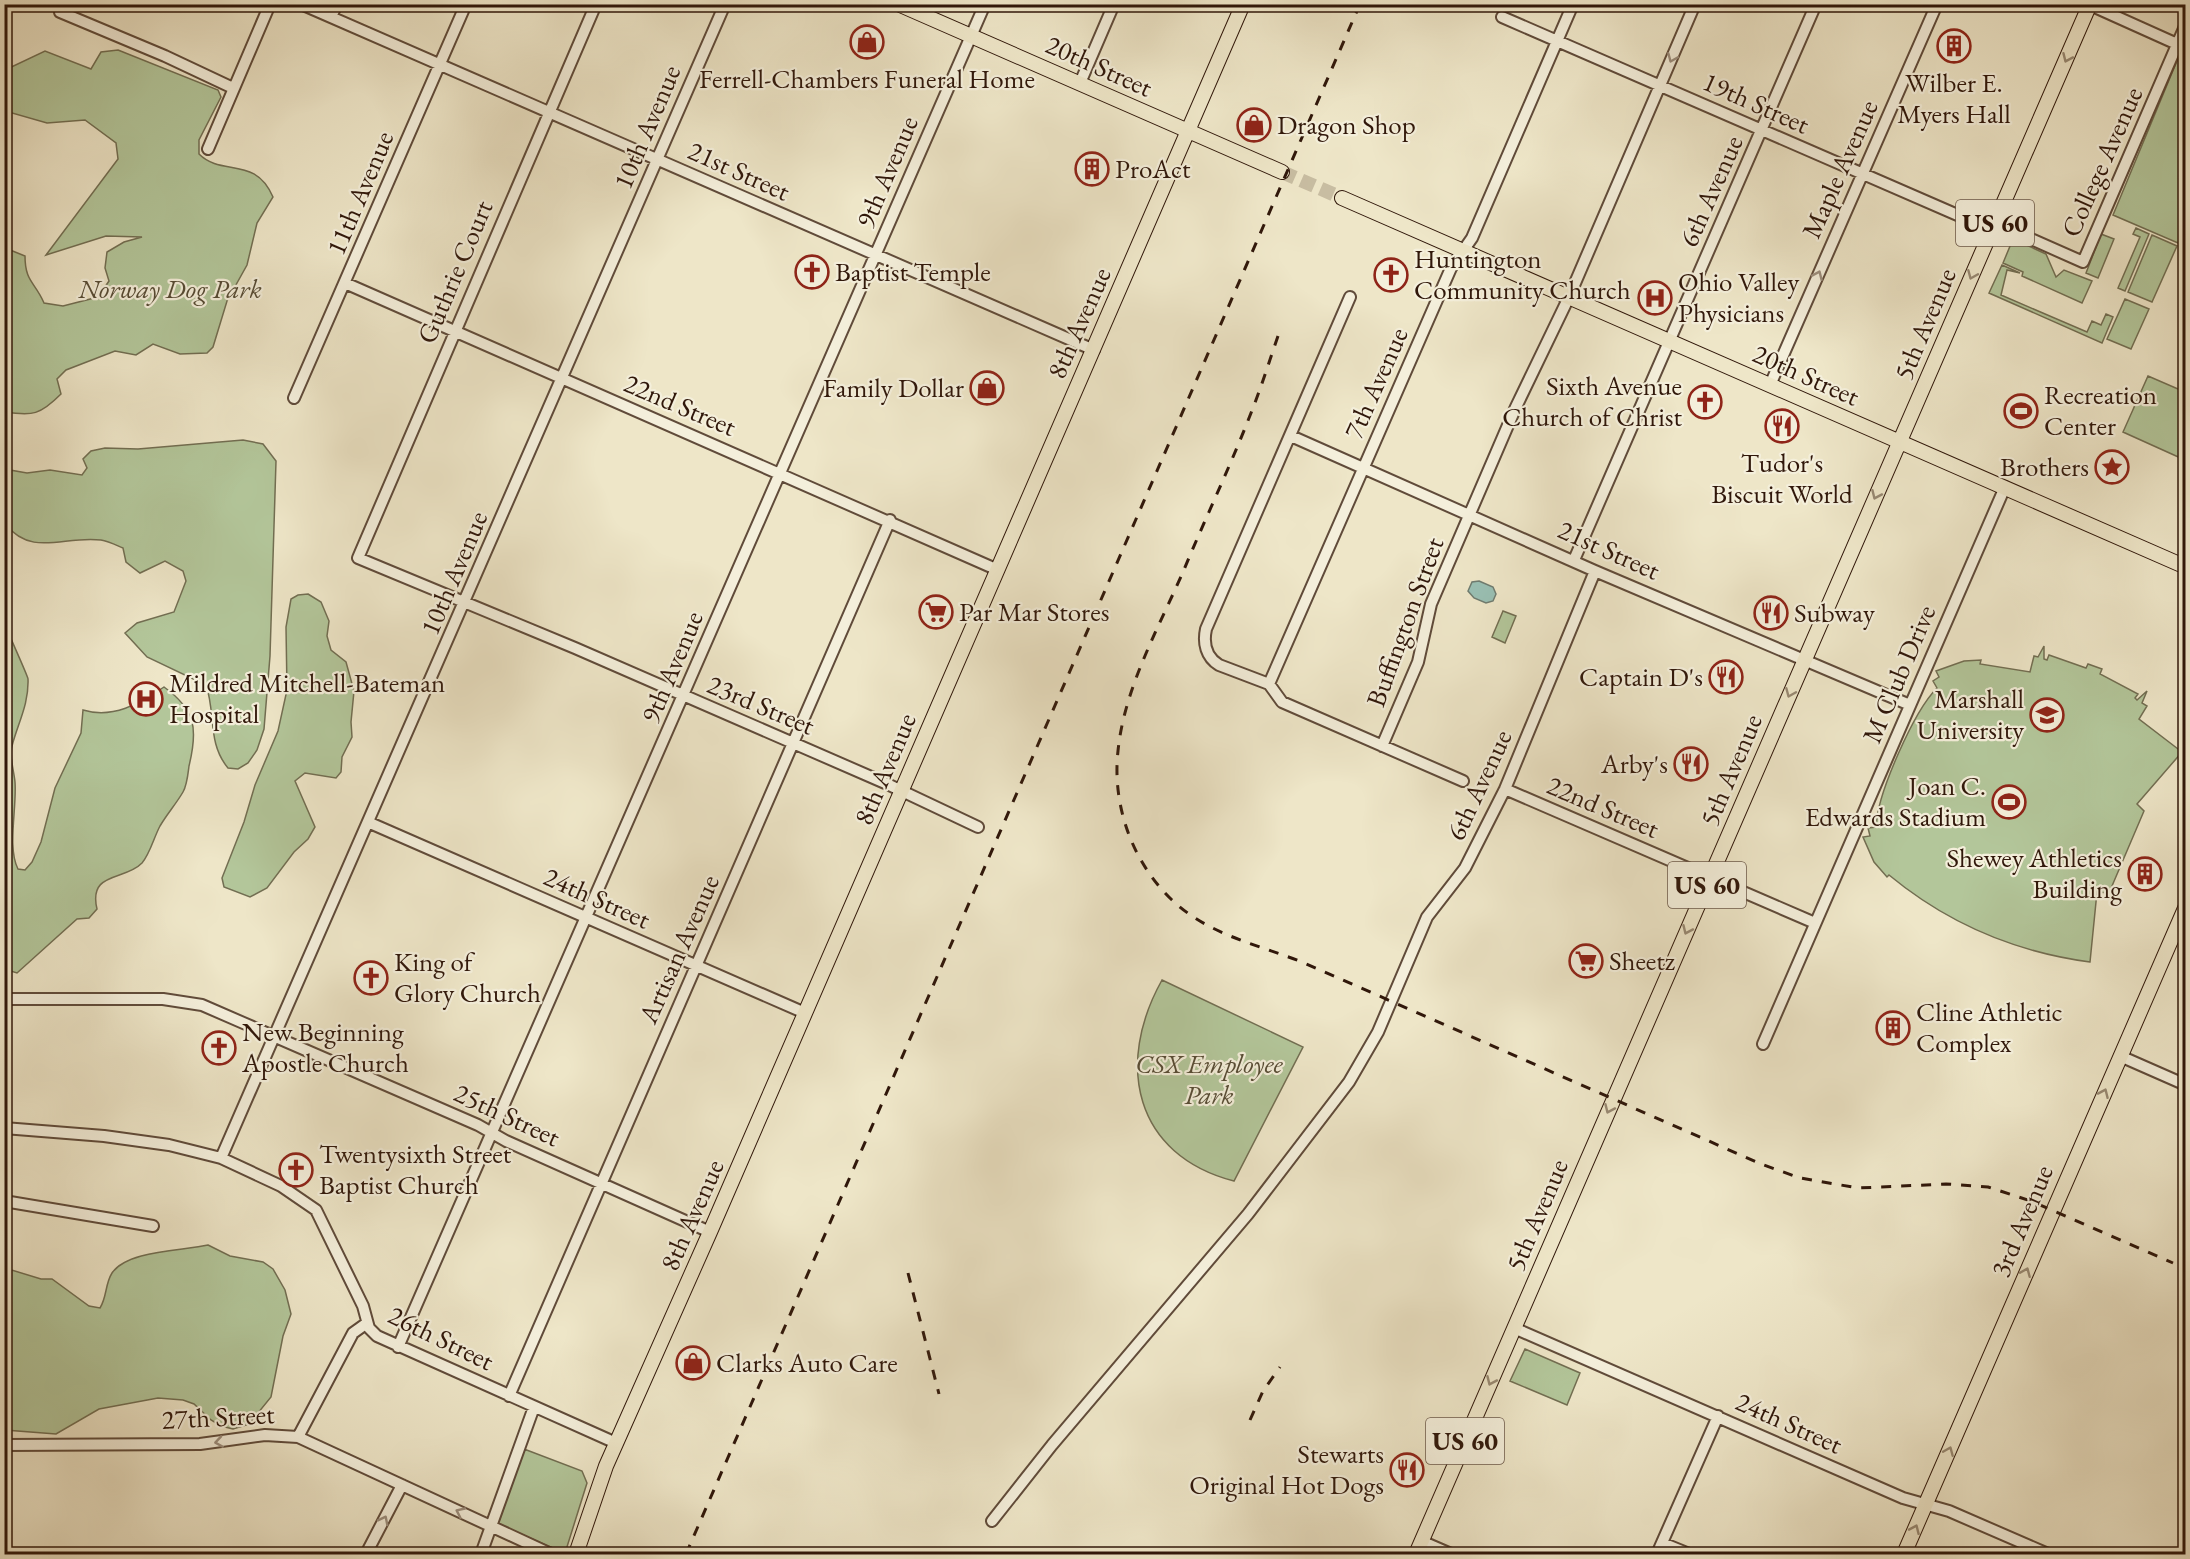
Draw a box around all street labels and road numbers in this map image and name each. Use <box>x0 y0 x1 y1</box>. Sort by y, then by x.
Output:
street label: 20th Street <box>1040 27 1158 105</box>
street label: 10th Avenue <box>605 60 688 194</box>
street label: 19th Street <box>1697 64 1815 142</box>
street label: College Avenue <box>2053 81 2150 242</box>
street label: Maple Avenue <box>1793 94 1886 244</box>
street label: 9th Avenue <box>847 111 926 233</box>
street label: 11th Avenue <box>318 126 401 260</box>
street label: 6th Avenue <box>1671 130 1751 252</box>
street label: 21st Street <box>683 133 796 209</box>
street label: Guthrie Court <box>409 194 501 349</box>
road number: US 60 <box>1956 200 2034 246</box>
street label: 8th Avenue <box>1039 262 1119 384</box>
street label: 5th Avenue <box>1885 263 1964 385</box>
street label: 7th Avenue <box>1336 322 1416 444</box>
street label: 20th Street <box>1747 336 1865 414</box>
street label: 22nd Street <box>619 365 742 444</box>
street label: 10th Avenue <box>412 506 495 640</box>
street label: 21st Street <box>1553 512 1666 588</box>
street label: Buffington Street <box>1358 532 1452 711</box>
street label: M Club Drive <box>1854 599 1943 748</box>
street label: 9th Avenue <box>632 606 711 728</box>
street label: 23rd Street <box>702 666 821 743</box>
street label: 8th Avenue <box>845 708 924 830</box>
street label: 5th Avenue <box>1691 709 1770 831</box>
street label: 6th Avenue <box>1438 724 1519 846</box>
street label: 22nd Street <box>1542 767 1665 846</box>
street label: 24th Street <box>538 859 656 937</box>
road number: US 60 <box>1668 862 1746 908</box>
street label: Artisan Avenue <box>630 869 727 1030</box>
street label: 25th Street <box>449 1075 566 1155</box>
street label: 8th Avenue <box>652 1154 732 1276</box>
street label: 5th Avenue <box>1497 1154 1576 1276</box>
street label: 3rd Avenue <box>1982 1159 2061 1282</box>
street label: 26th Street <box>383 1297 500 1378</box>
street label: 24th Street <box>1730 1384 1848 1462</box>
street label: 27th Street <box>161 1396 276 1437</box>
road number: US 60 <box>1426 1418 1504 1464</box>

